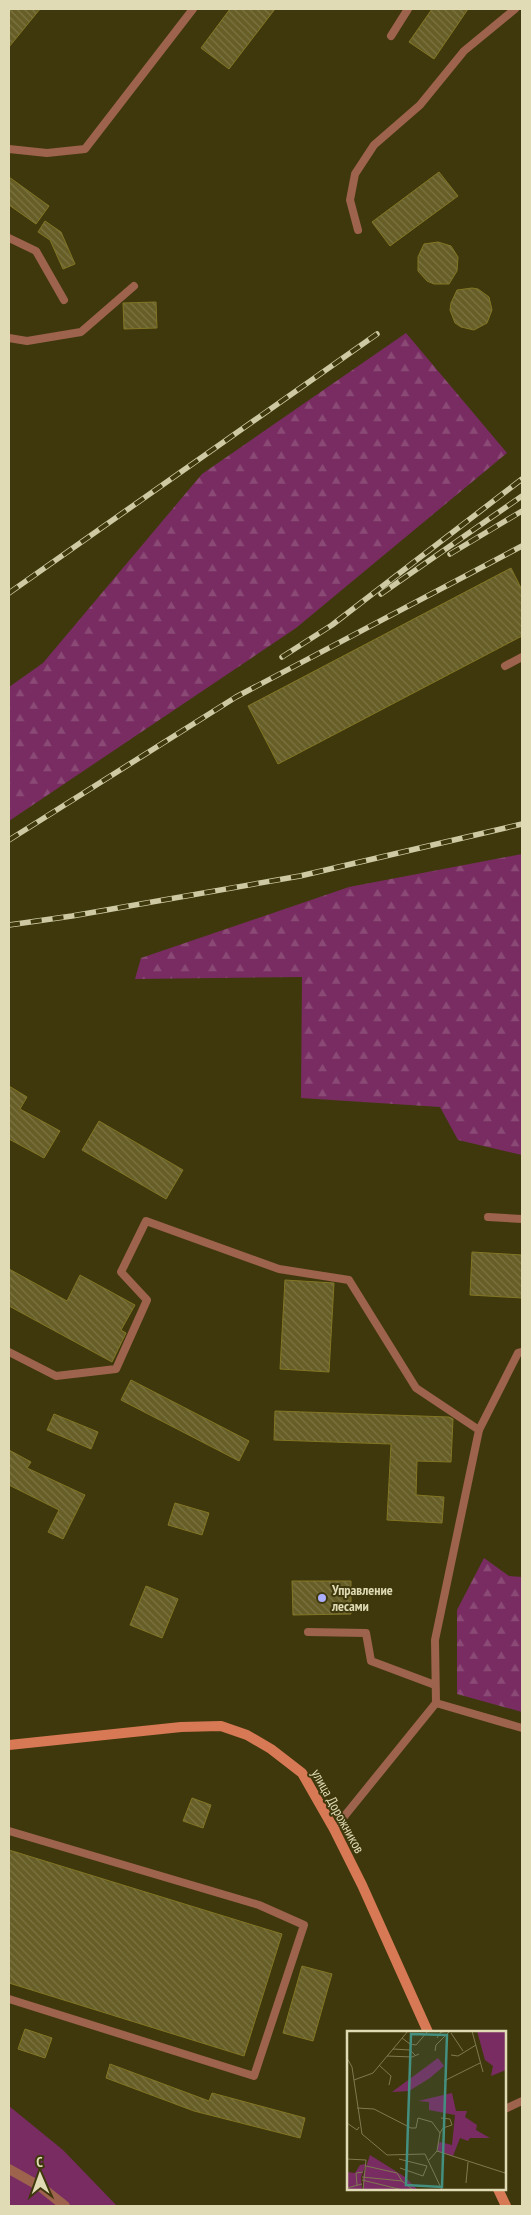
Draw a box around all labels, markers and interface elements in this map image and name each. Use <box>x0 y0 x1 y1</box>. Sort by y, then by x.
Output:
place label: Управление лесами <box>331 1581 393 1615</box>
marker: Управление лесами <box>316 1592 328 1604</box>
street label: улица Дорожников <box>307 1766 369 1857</box>
inset map <box>347 2031 506 2190</box>
north arrow <box>15 2150 65 2200</box>
text: С <box>36 2153 44 2171</box>

